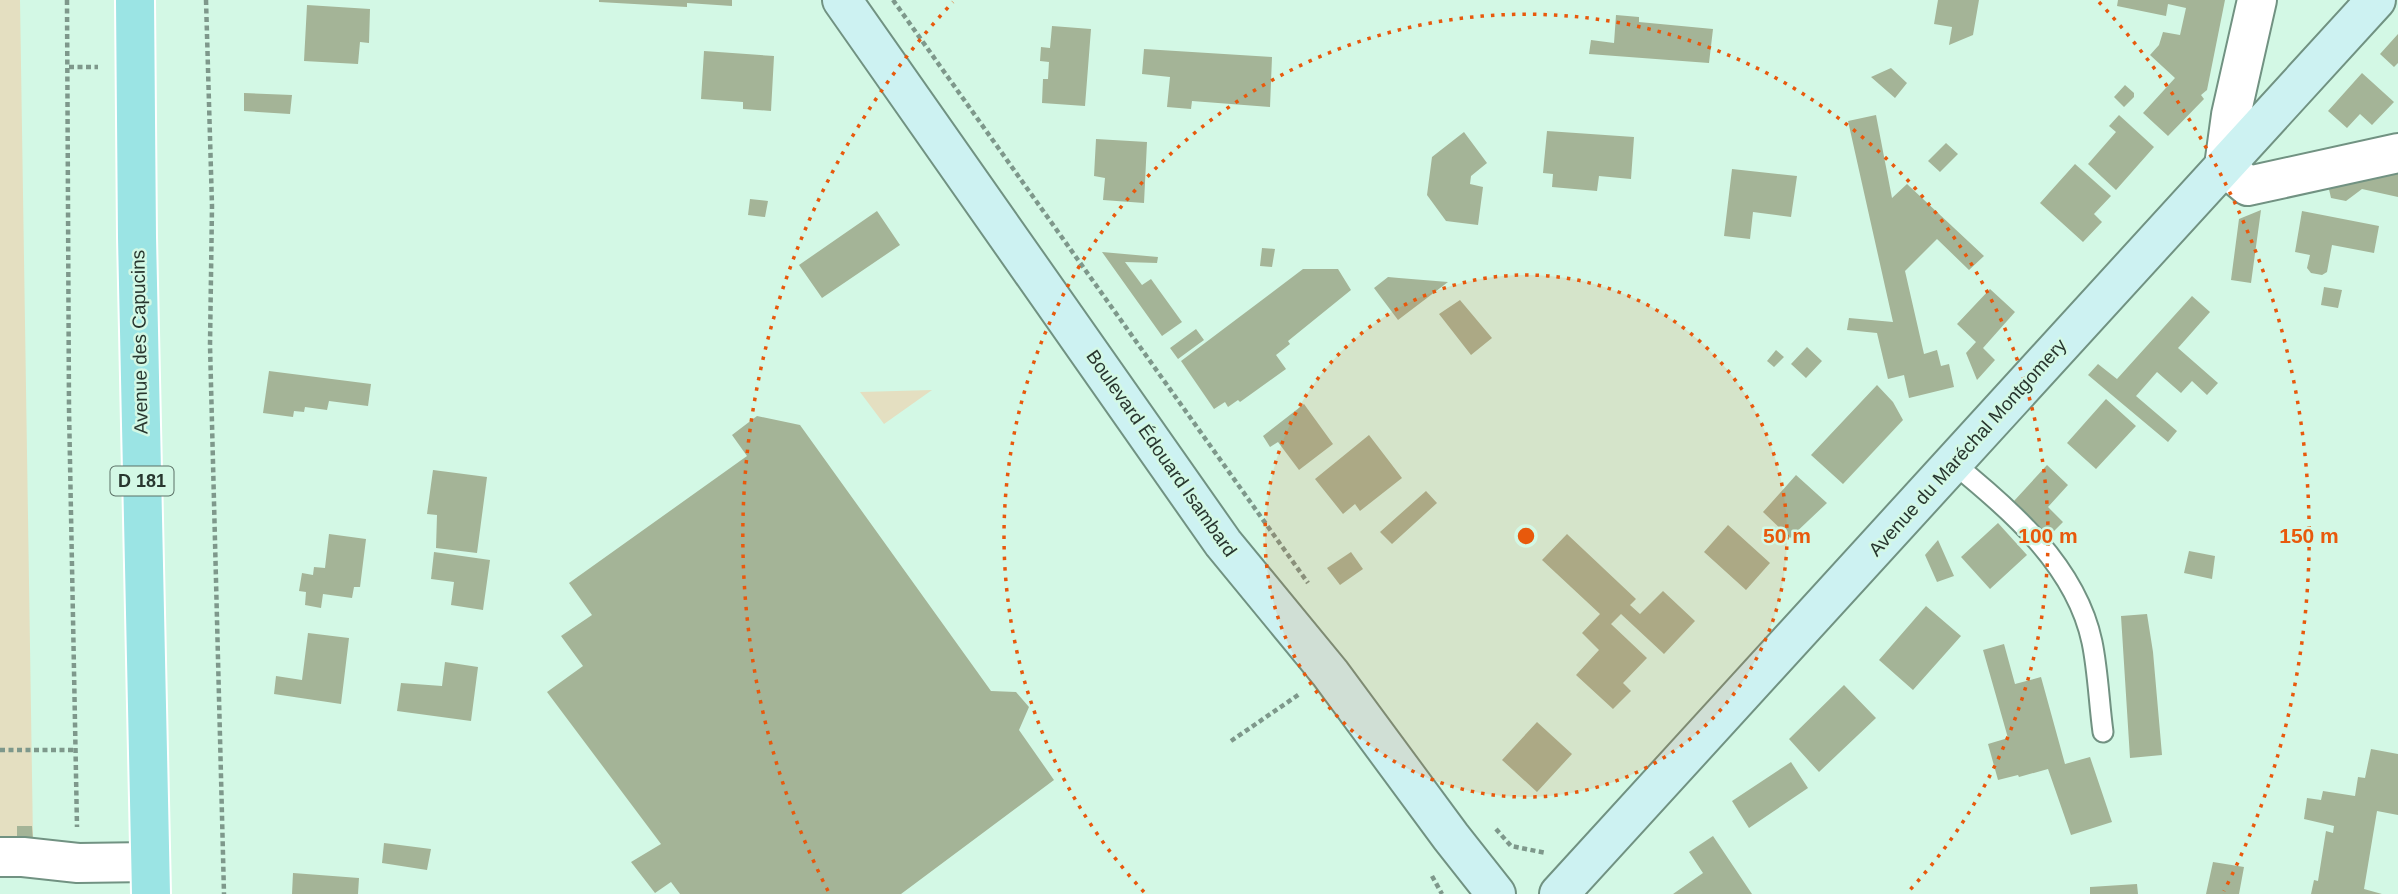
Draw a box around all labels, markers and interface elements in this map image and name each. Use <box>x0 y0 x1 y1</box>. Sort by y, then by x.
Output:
street label: Avenue des Capucins <box>127 250 152 434</box>
street label: Avenue du Maréchal Montgomery <box>1864 334 2071 560</box>
street label: Boulevard Édouard Isambard <box>1082 346 1241 561</box>
road number: D 181 <box>110 466 174 495</box>
centre of rings <box>1514 524 1538 548</box>
text: 50 m <box>1763 524 1811 547</box>
text: 100 m <box>2018 524 2078 547</box>
text: 150 m <box>2279 524 2339 547</box>

